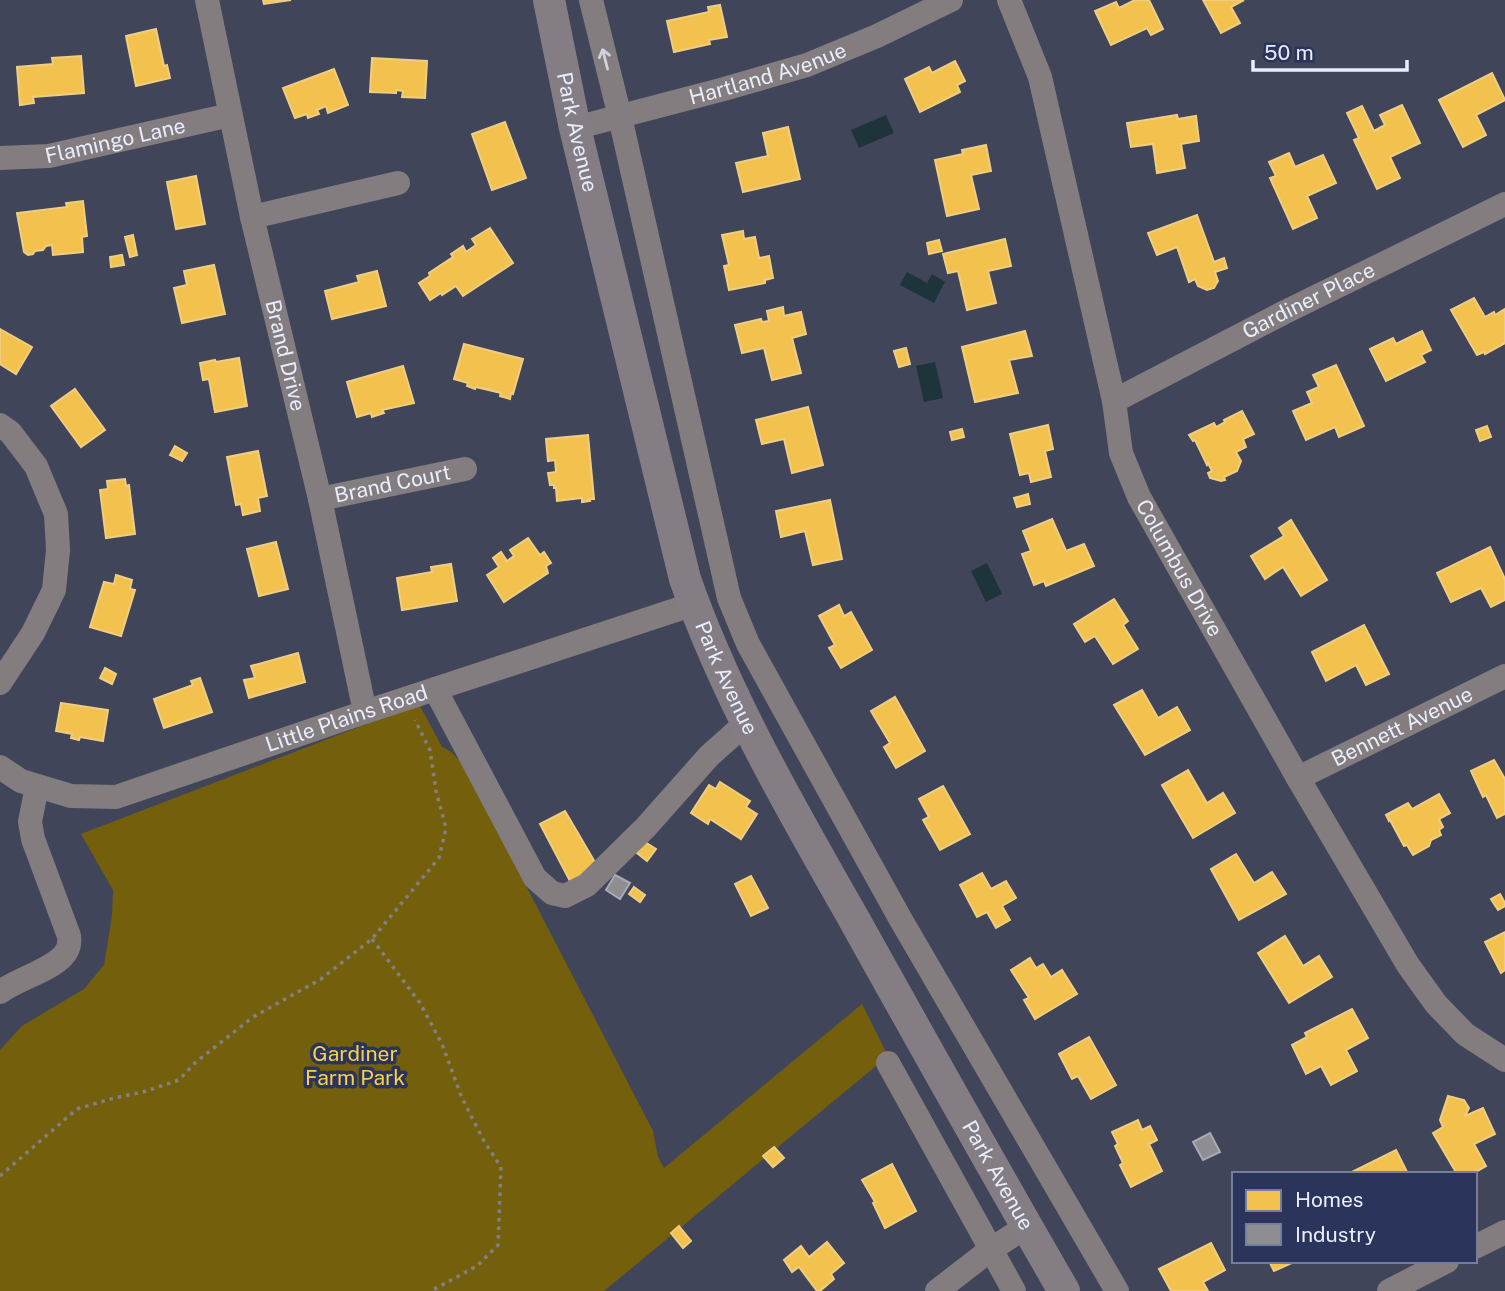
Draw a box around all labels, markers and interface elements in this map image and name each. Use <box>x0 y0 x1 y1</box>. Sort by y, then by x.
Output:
scale bar <box>1253 28 1407 72</box>
street label: Hartland Avenue <box>686 37 850 110</box>
text: 50 m <box>1264 40 1314 65</box>
one-way arrow <box>598 48 611 70</box>
street label: Park Avenue <box>552 70 603 194</box>
street label: Flamingo Lane <box>43 113 188 168</box>
street label: Gardiner Place <box>1238 257 1379 344</box>
street label: Brand Drive <box>260 297 311 413</box>
street label: Brand Court <box>332 459 453 508</box>
street label: Columbus Drive <box>1131 495 1228 641</box>
street label: Park Avenue <box>690 617 763 739</box>
street label: Little Plains Road <box>262 679 431 757</box>
street label: Bennett Avenue <box>1327 681 1477 772</box>
park label: Gardiner Farm Park <box>305 1041 405 1090</box>
street label: Park Avenue <box>957 1116 1039 1234</box>
legend <box>1232 1172 1477 1263</box>
text: Homes <box>1295 1187 1363 1212</box>
text: Industry <box>1295 1222 1376 1247</box>

